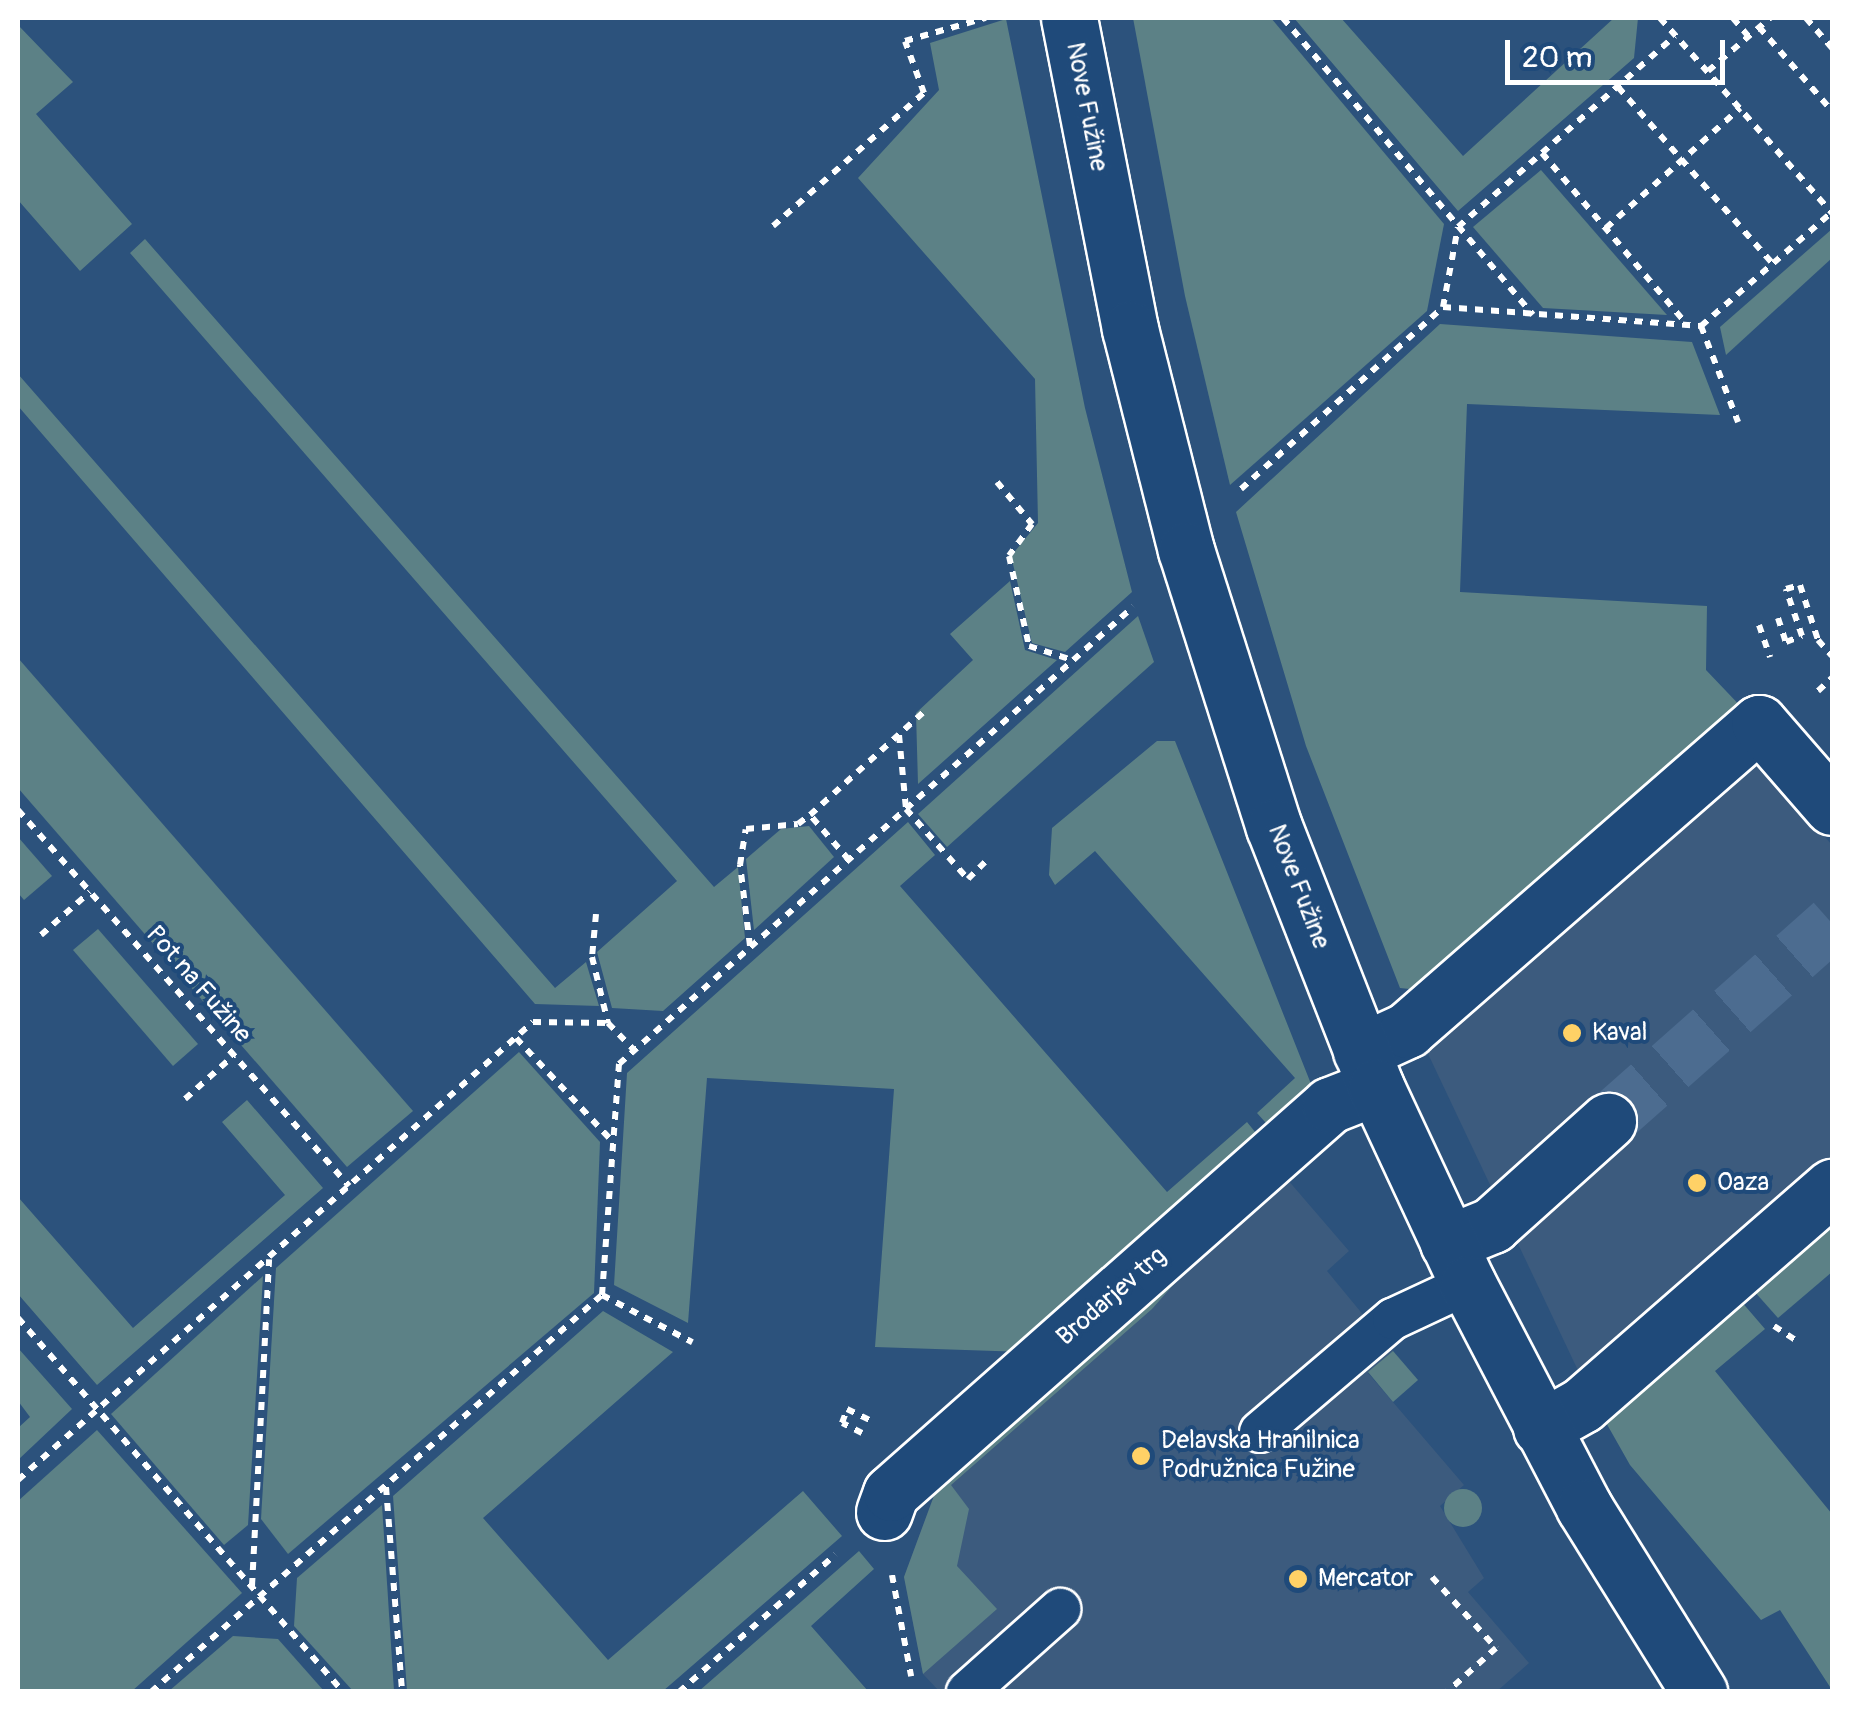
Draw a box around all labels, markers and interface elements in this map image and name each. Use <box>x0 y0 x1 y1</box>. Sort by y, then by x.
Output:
scale bar <box>1510 20 1730 82</box>
text: 20 m <box>1522 39 1592 76</box>
street label: Nove Fužine <box>1059 40 1113 174</box>
street label: Nove Fužine <box>1261 821 1335 953</box>
street label: Pot na Fužine <box>139 920 257 1050</box>
place label: Kaval <box>1592 1018 1648 1048</box>
marker: Kaval <box>1561 1022 1583 1044</box>
place label: Oaza <box>1717 1168 1769 1198</box>
marker: Oaza <box>1686 1172 1708 1194</box>
street label: Brodarjev trg <box>1051 1241 1173 1353</box>
place label: Delavska Hranilnica Podružnica Fužine <box>1161 1427 1360 1486</box>
marker: Delavska Hranilnica Podružnica Fužine <box>1130 1445 1152 1467</box>
place label: Mercator <box>1318 1564 1413 1594</box>
marker: Mercator <box>1287 1568 1309 1590</box>

